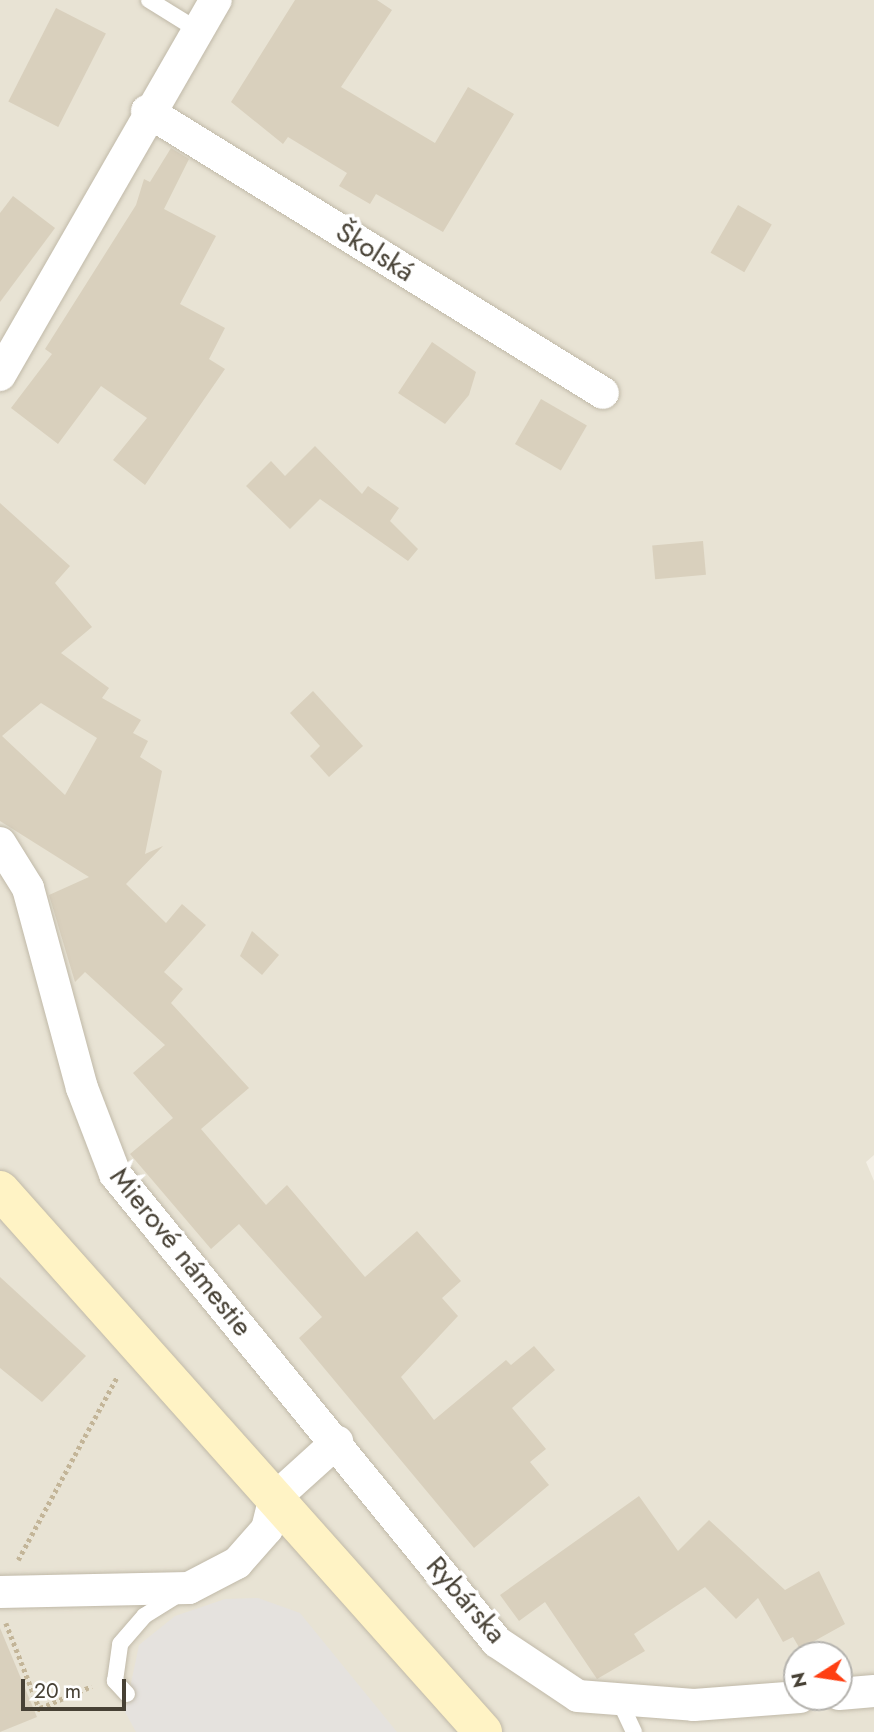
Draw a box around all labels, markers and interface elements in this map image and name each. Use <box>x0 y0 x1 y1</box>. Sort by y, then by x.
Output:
street label: Školská <box>330 215 420 289</box>
street label: Mierové námestie <box>103 1161 259 1343</box>
street label: Rybárska <box>419 1550 513 1650</box>
north arrow <box>783 1641 853 1711</box>
scale bar <box>24 1666 130 1710</box>
text: N <box>784 1670 814 1690</box>
text: 20 m <box>34 1676 81 1706</box>

